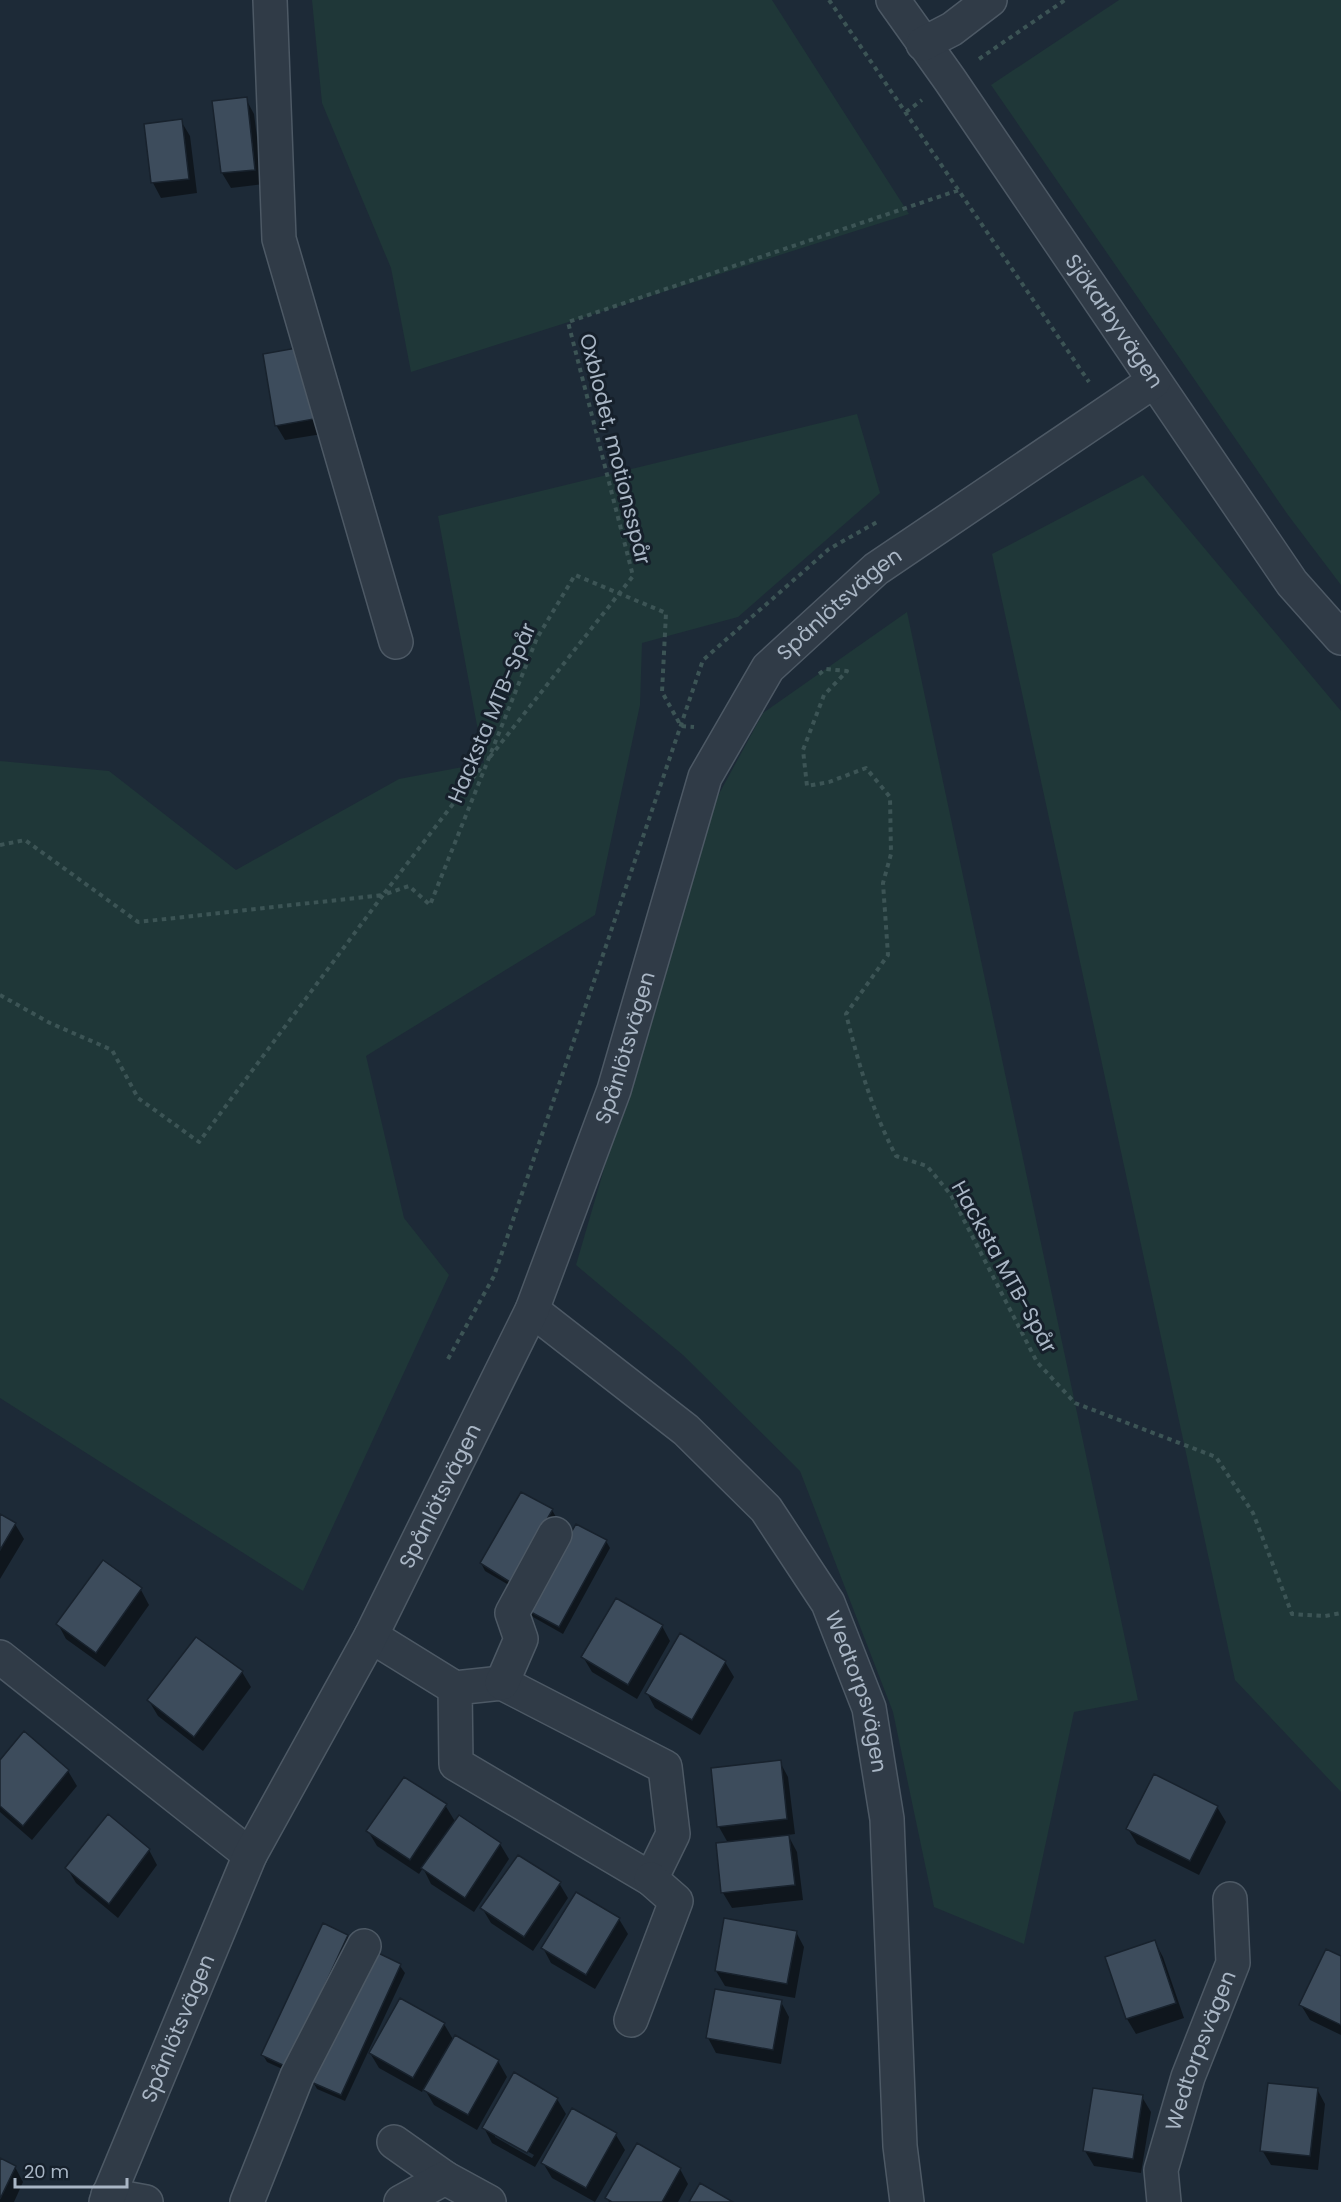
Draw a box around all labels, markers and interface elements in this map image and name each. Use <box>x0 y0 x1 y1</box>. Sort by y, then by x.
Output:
street label: Sjökarbyvägen <box>1058 248 1170 394</box>
street label: Oxblodet, motionsspår <box>573 330 658 567</box>
street label: Spånlötsvägen <box>770 541 907 667</box>
street label: Hacksta MTB-Spår <box>440 618 543 807</box>
street label: Spånlötsvägen <box>588 968 662 1128</box>
street label: Hacksta MTB-Spår <box>945 1175 1064 1358</box>
street label: Spånlötsvägen <box>392 1419 488 1573</box>
street label: Wedtorpsvägen <box>818 1606 894 1775</box>
street label: Spånlötsvägen <box>134 1950 221 2107</box>
street label: Wedtorpsvägen <box>1158 1966 1243 2134</box>
scale bar <box>15 2151 128 2189</box>
text: 20 m <box>24 2159 69 2184</box>

